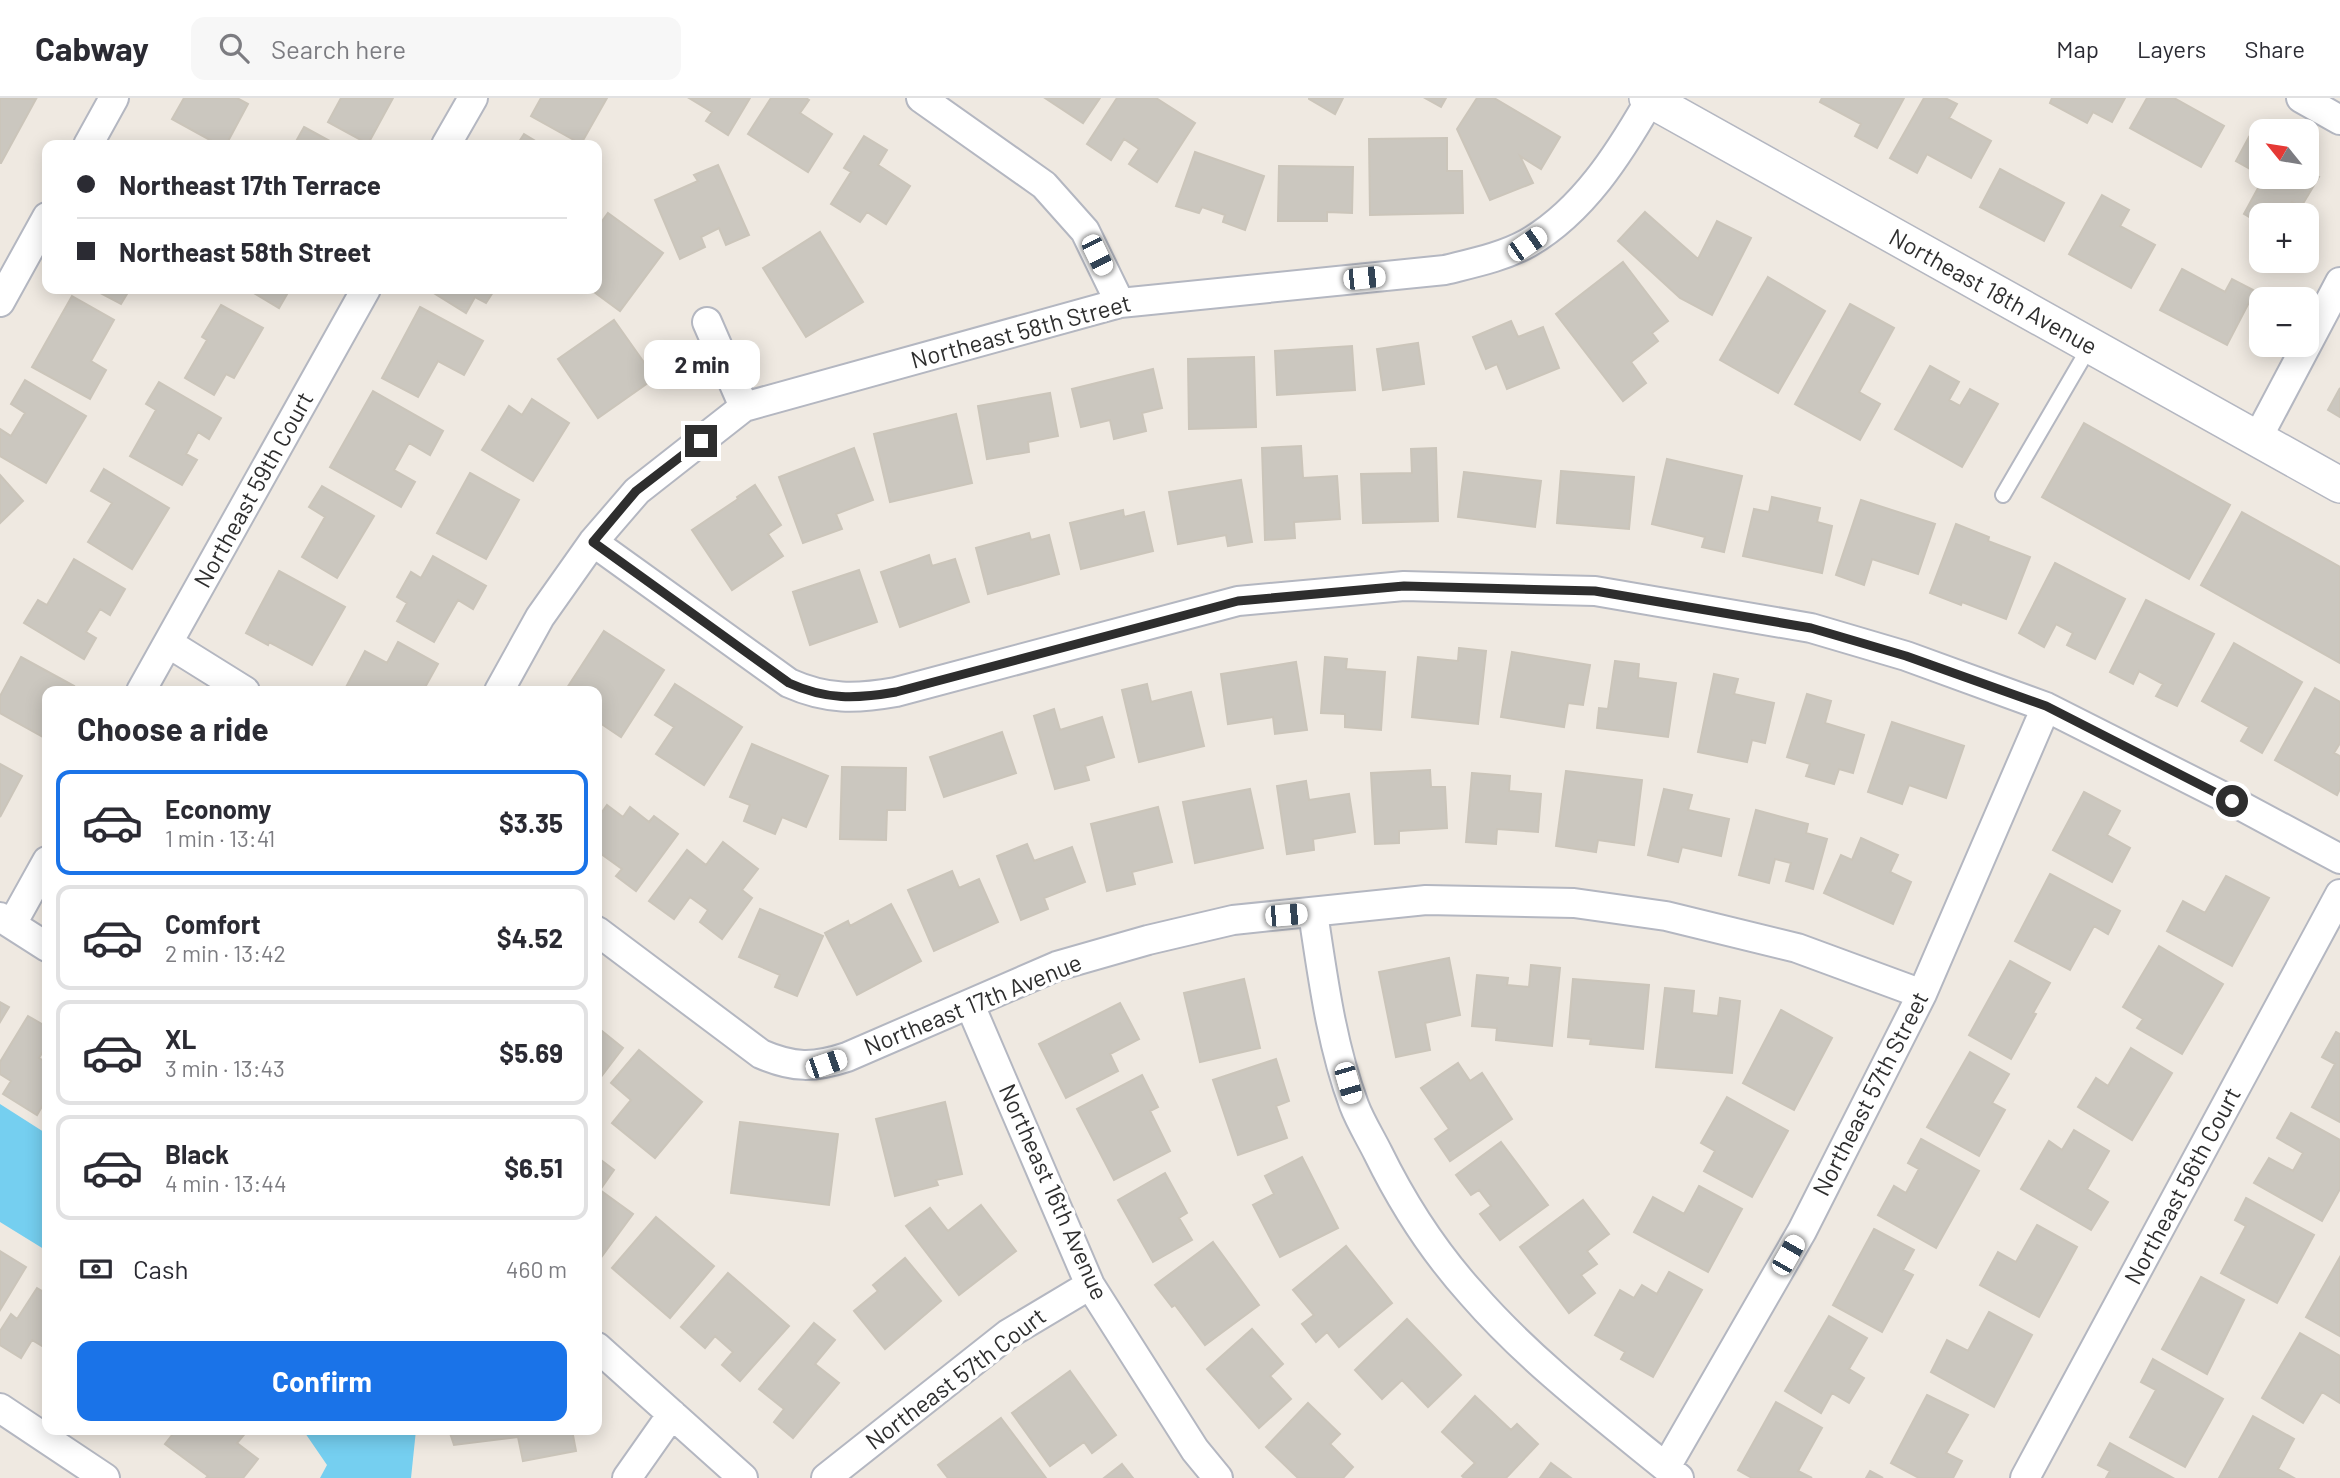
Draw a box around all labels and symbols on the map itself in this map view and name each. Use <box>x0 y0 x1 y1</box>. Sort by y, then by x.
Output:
north arrow <box>2249 119 2319 189</box>
street label: Northeast 18th Avenue <box>1885 221 2103 360</box>
car <box>1504 223 1551 265</box>
car <box>1079 232 1116 278</box>
car <box>1343 265 1386 291</box>
street label: Northeast 58th Street <box>907 287 1134 374</box>
callout: 2 min <box>643 340 759 388</box>
street label: Northeast 59th Court <box>187 386 319 592</box>
route end <box>685 425 717 457</box>
route start <box>2216 785 2248 817</box>
car <box>1265 903 1308 927</box>
street label: Northeast 17th Avenue <box>859 947 1086 1061</box>
street label: Northeast 57th Street <box>1806 986 1934 1200</box>
car <box>803 1047 850 1081</box>
car <box>1333 1060 1364 1106</box>
street label: Northeast 16th Avenue <box>994 1079 1115 1304</box>
street label: Northeast 56th Court <box>2117 1082 2246 1289</box>
car <box>1769 1232 1808 1278</box>
street label: Northeast 57th Court <box>859 1301 1051 1455</box>

